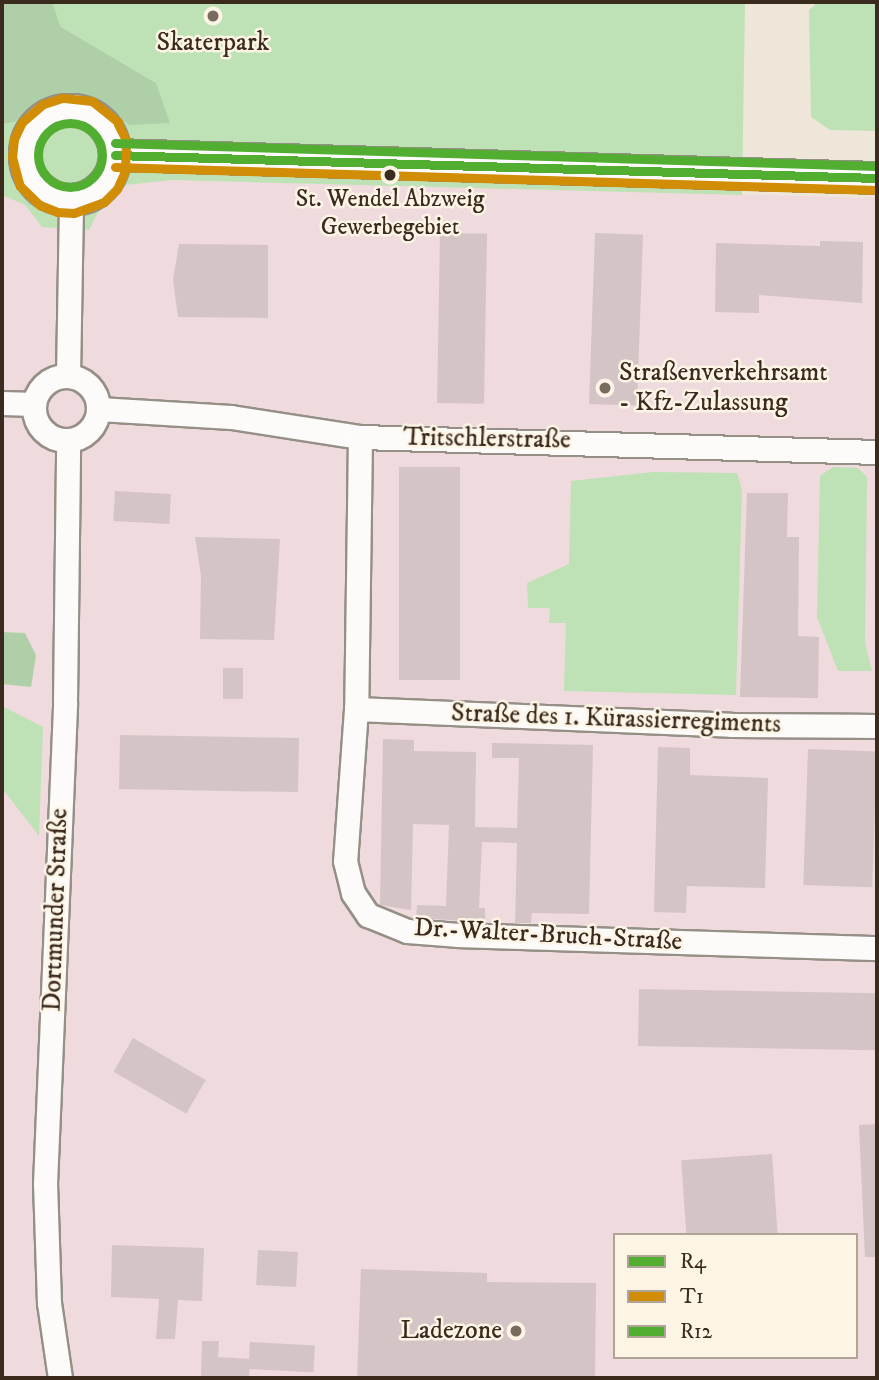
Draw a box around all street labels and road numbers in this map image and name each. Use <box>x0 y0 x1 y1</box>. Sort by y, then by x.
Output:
street label: Tritschlerstraße <box>403 422 571 456</box>
street label: Straße des 1. Kürassierregiments <box>450 698 782 740</box>
street label: Dortmunder Straße <box>37 808 75 1012</box>
street label: Dr.-Walter-Bruch-Straße <box>413 912 683 958</box>

